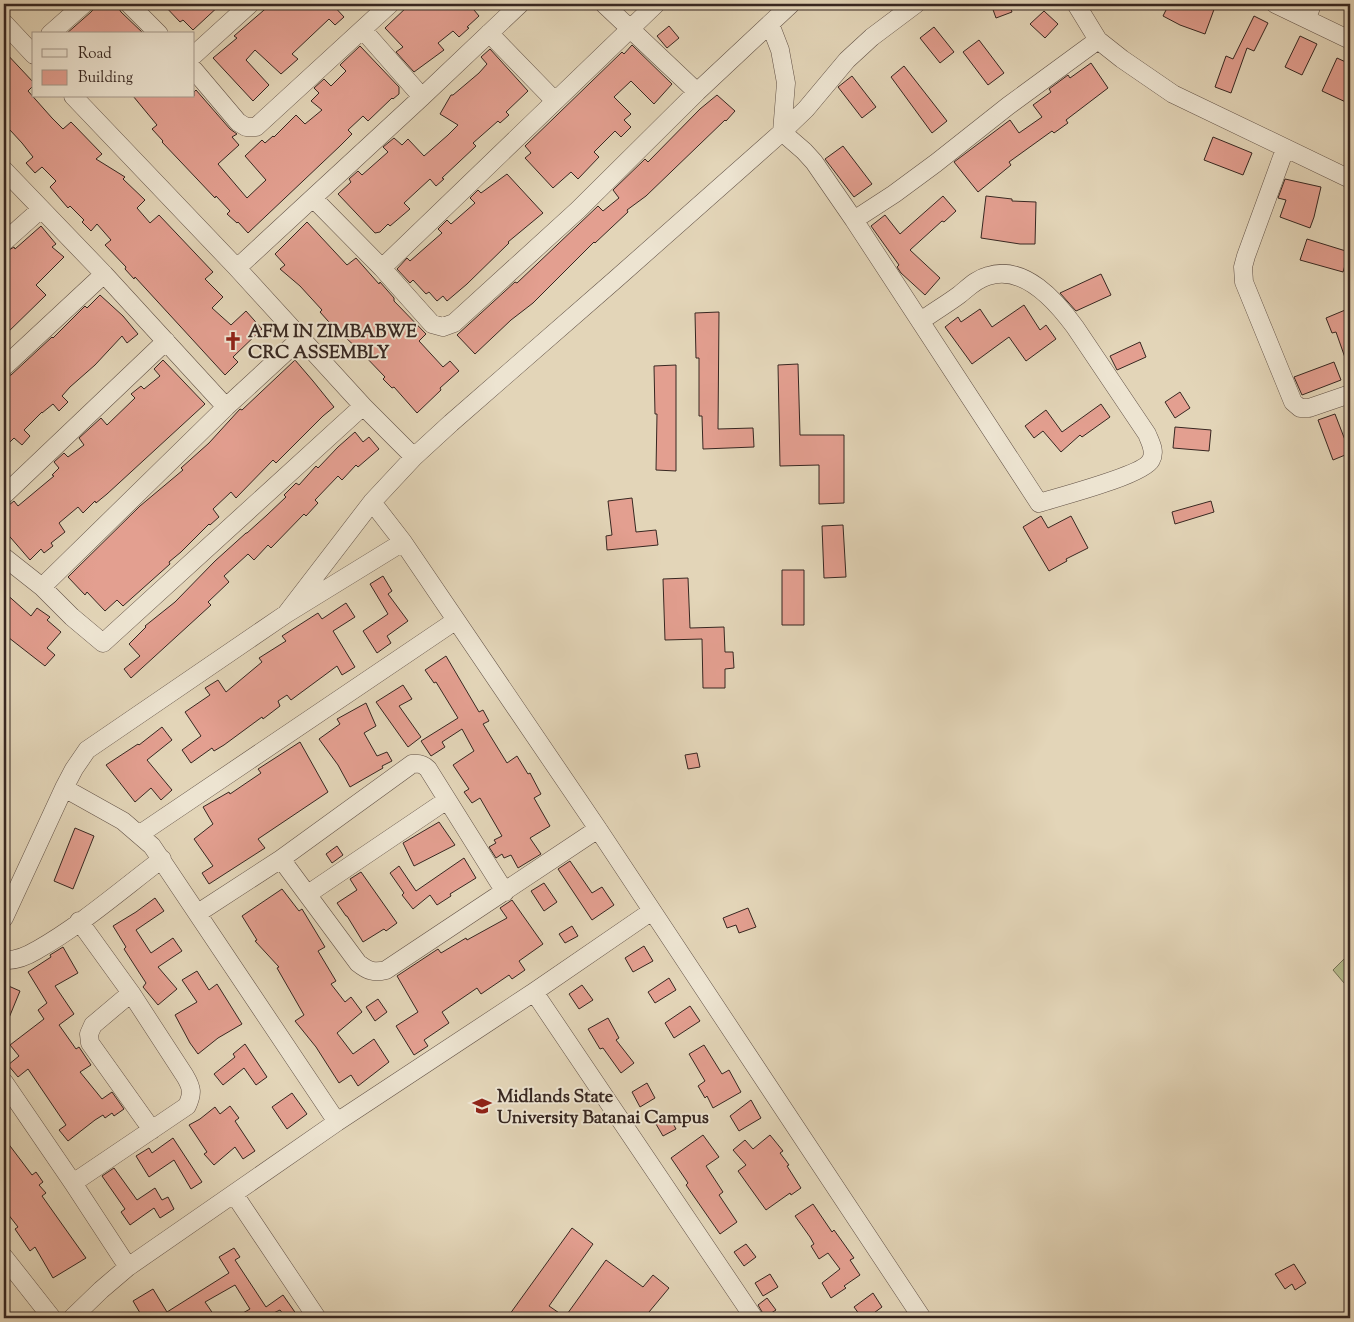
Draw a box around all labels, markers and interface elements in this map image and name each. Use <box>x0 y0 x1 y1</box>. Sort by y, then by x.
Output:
legend <box>32 32 195 98</box>
text: Road <box>78 44 112 65</box>
text: Building <box>78 68 133 89</box>
place label: AFM IN ZIMBABWE CRC ASSEMBLY <box>248 320 417 367</box>
church icon: AFM IN ZIMBABWE CRC ASSEMBLY <box>222 330 244 352</box>
place label: Midlands State University Batanai Campus <box>497 1085 709 1132</box>
school or university icon: Midlands State University Batanai Campus <box>471 1095 493 1117</box>

